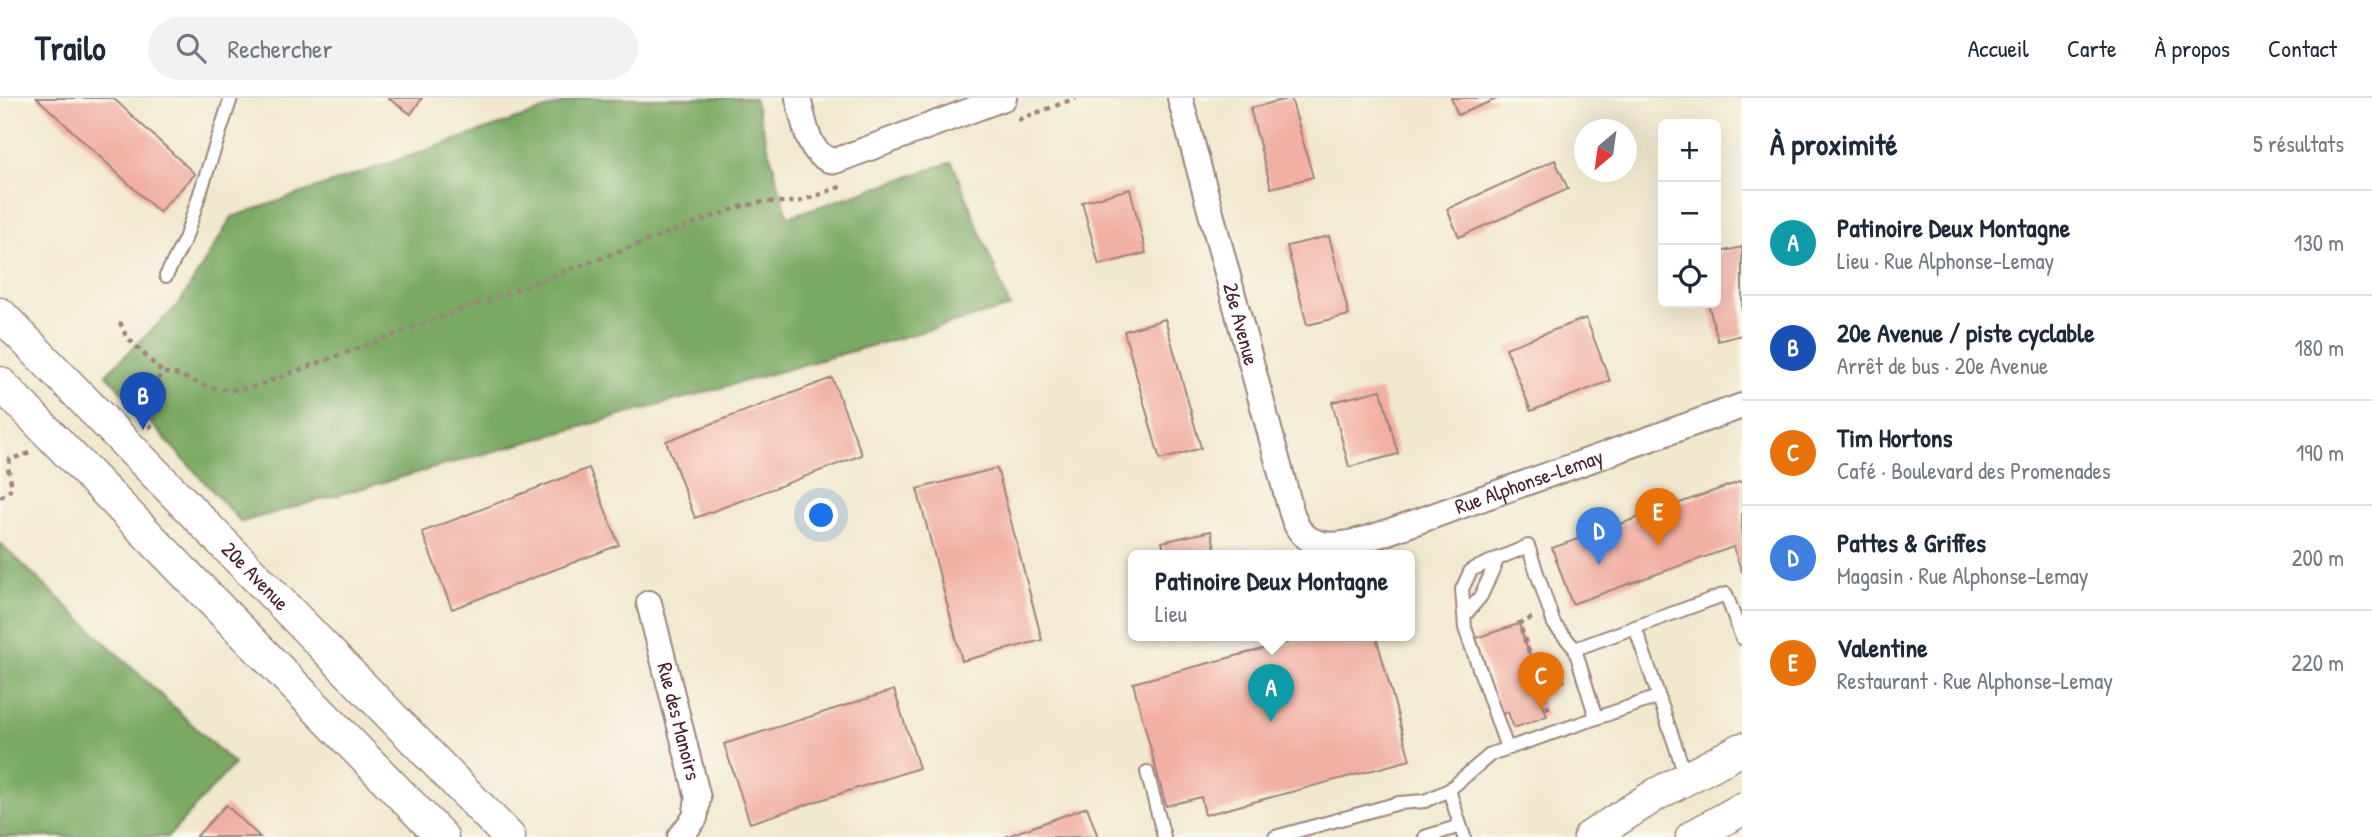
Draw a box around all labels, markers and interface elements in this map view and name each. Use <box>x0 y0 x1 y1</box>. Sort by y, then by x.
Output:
search box <box>148 17 638 80</box>
text: Trailo <box>35 26 106 70</box>
icon: search <box>172 29 210 67</box>
text: Rechercher <box>228 31 332 66</box>
text: Accueil <box>1968 32 2029 64</box>
text: Carte <box>2067 32 2116 64</box>
text: À propos <box>2154 32 2230 64</box>
text: Contact <box>2268 32 2337 64</box>
north arrow <box>1574 119 1637 182</box>
map controls <box>1658 119 1721 308</box>
button: + <box>1658 119 1721 182</box>
text: À proximité <box>1770 124 1898 164</box>
text: 5 résultats <box>2253 128 2344 159</box>
button: − <box>1658 182 1721 245</box>
text: Patinoire Deux Montagne <box>1837 210 2070 245</box>
text: A <box>1787 227 1799 258</box>
text: 130 m <box>2294 227 2344 258</box>
button: locate <box>1658 245 1721 308</box>
text: Lieu · Rue Alphonse-Lemay <box>1837 245 2054 276</box>
street label: 26e Avenue <box>1216 279 1266 369</box>
text: 20e Avenue / piste cyclable <box>1837 315 2095 350</box>
text: B <box>1787 332 1799 363</box>
text: 180 m <box>2294 332 2344 363</box>
text: Arrêt de bus · 20e Avenue <box>1837 350 2048 381</box>
pin: B <box>120 372 166 430</box>
text: Tim Hortons <box>1837 420 1953 455</box>
text: C <box>1787 437 1799 468</box>
text: 190 m <box>2296 437 2344 468</box>
street label: Rue Alphonse-Lemay <box>1451 442 1607 521</box>
text: Café · Boulevard des Promenades <box>1837 455 2111 486</box>
pin: E <box>1635 488 1681 546</box>
your location <box>804 498 838 532</box>
pin: D <box>1576 507 1622 565</box>
text: Pattes & Griffes <box>1837 525 1986 560</box>
street label: 20e Avenue <box>215 535 296 617</box>
text: D <box>1788 542 1798 573</box>
text: 200 m <box>2292 542 2344 573</box>
popup <box>1128 550 1415 641</box>
text: Magasin · Rue Alphonse-Lemay <box>1837 560 2089 591</box>
text: Patinoire Deux Montagne <box>1155 563 1388 598</box>
text: Lieu <box>1155 598 1187 629</box>
text: Valentine <box>1837 630 1928 665</box>
text: E <box>1788 647 1798 678</box>
text: 220 m <box>2291 647 2344 678</box>
pin: C <box>1518 652 1564 710</box>
street label: Rue des Manoirs <box>650 659 708 783</box>
pin: A <box>1248 664 1294 722</box>
text: Restaurant · Rue Alphonse-Lemay <box>1837 665 2113 696</box>

